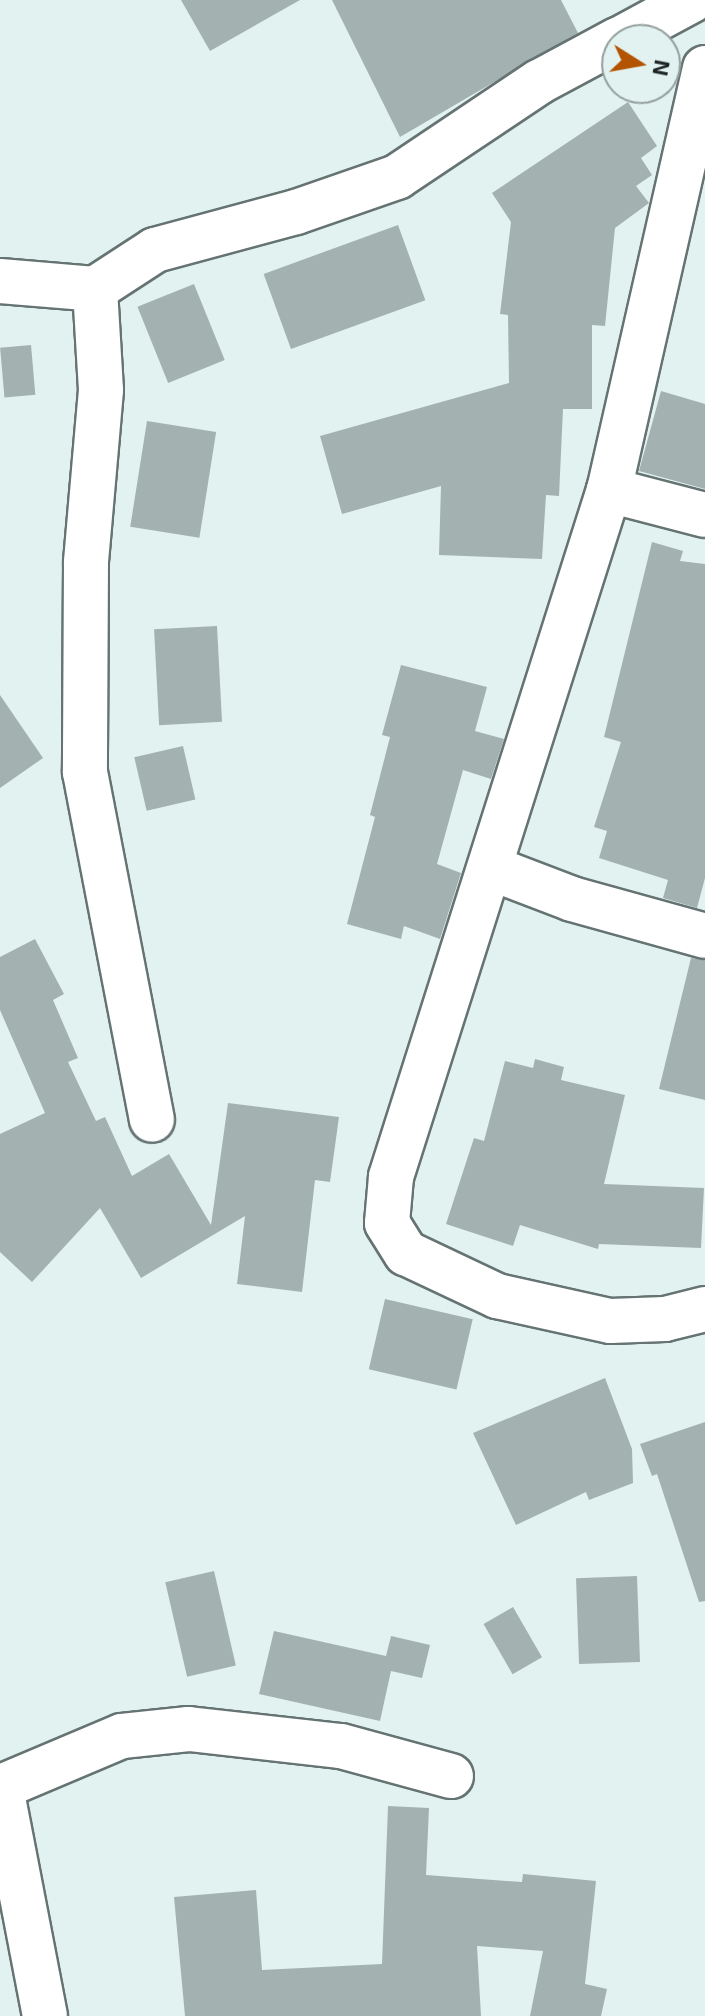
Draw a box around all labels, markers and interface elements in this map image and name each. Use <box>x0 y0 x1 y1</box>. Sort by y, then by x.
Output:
north arrow <box>601 24 681 104</box>
text: N <box>648 58 677 78</box>

